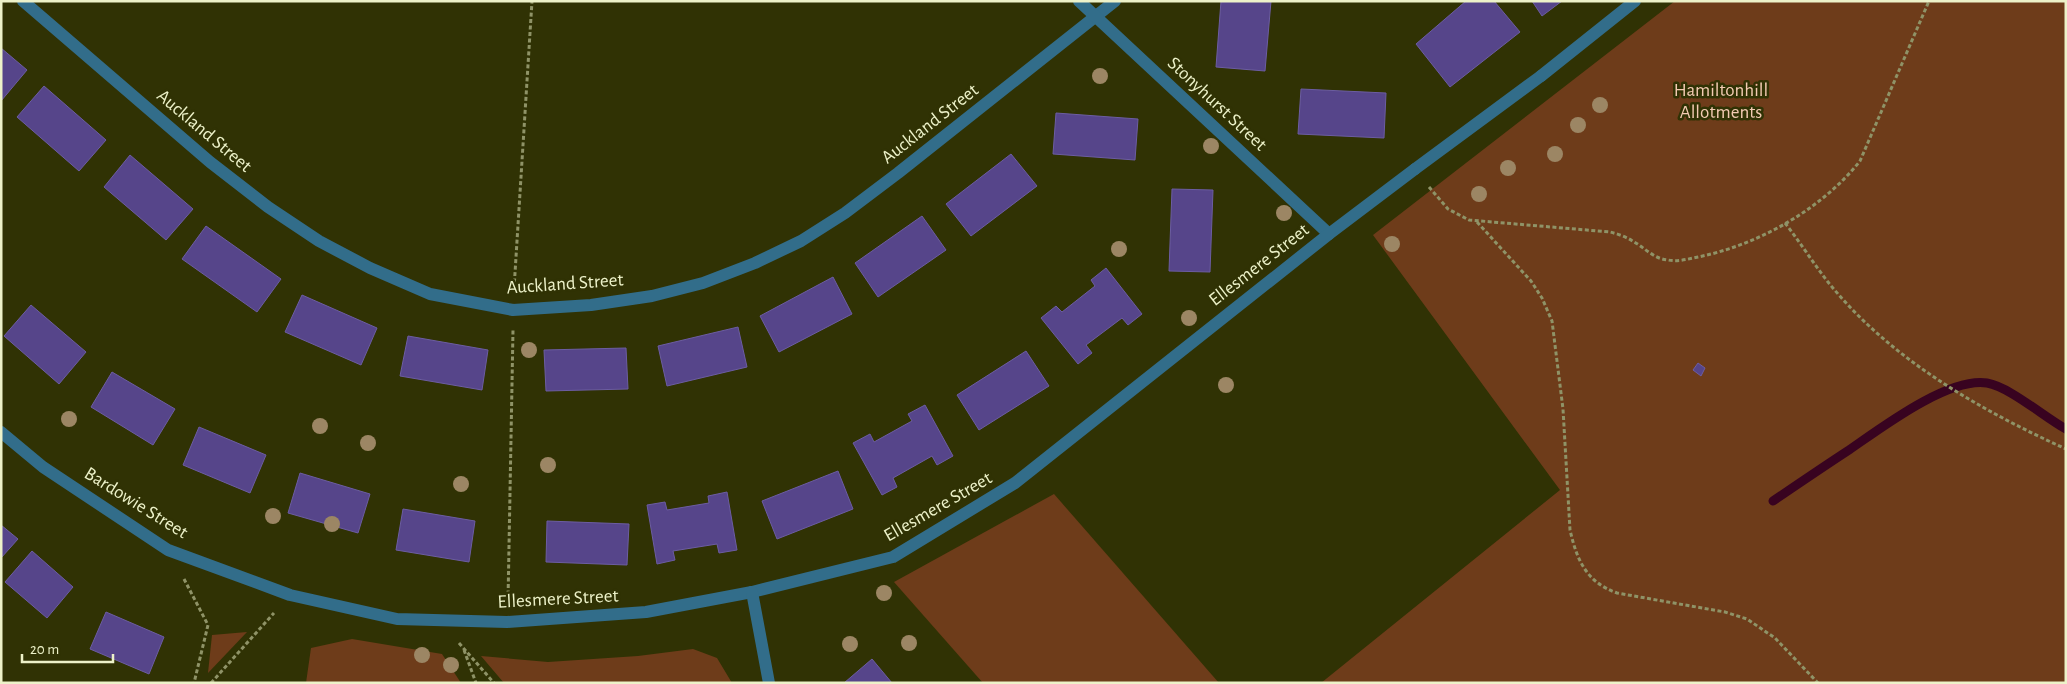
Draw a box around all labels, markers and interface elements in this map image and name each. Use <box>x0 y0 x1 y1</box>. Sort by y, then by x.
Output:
street label: Stonyhurst Street <box>1164 53 1270 155</box>
street label: Auckland Street <box>878 80 982 168</box>
park label: Hamiltonhill Allotments <box>1674 81 1768 122</box>
street label: Auckland Street <box>153 86 255 176</box>
street label: Ellesmere Street <box>1205 220 1313 310</box>
street label: Auckland Street <box>506 270 624 298</box>
street label: Bardowie Street <box>81 464 191 542</box>
street label: Ellesmere Street <box>881 469 995 545</box>
street label: Ellesmere Street <box>497 586 619 612</box>
scale bar <box>22 632 114 664</box>
text: 20 m <box>30 642 59 657</box>

